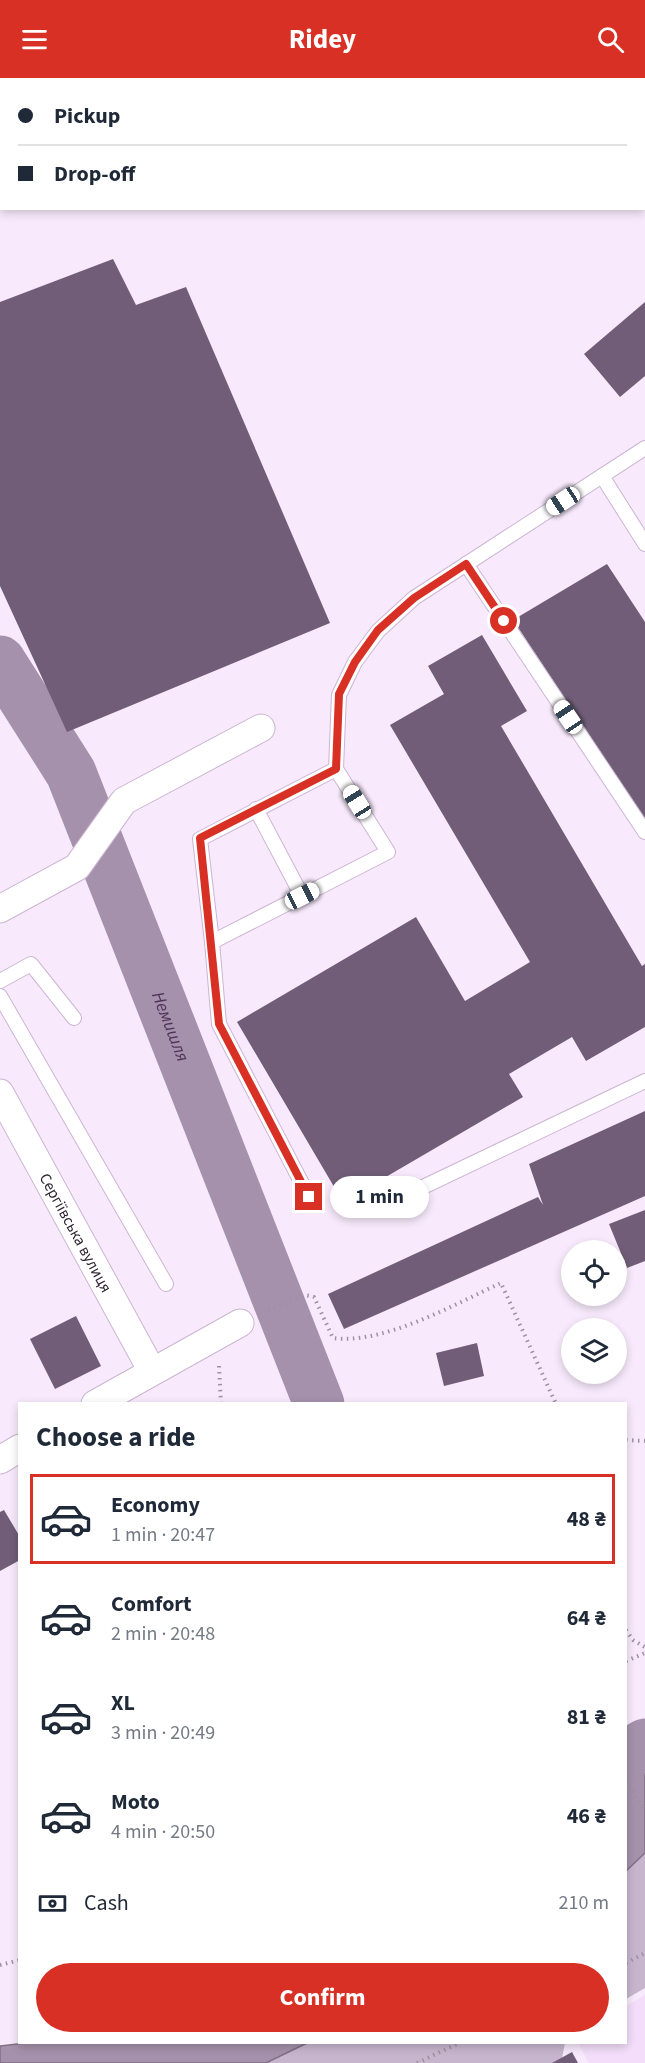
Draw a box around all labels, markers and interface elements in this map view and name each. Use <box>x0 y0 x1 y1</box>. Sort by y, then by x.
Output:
text: Ridey <box>289 20 356 59</box>
icon: menu <box>18 23 51 56</box>
icon: search <box>594 23 627 56</box>
text: Pickup <box>54 100 120 132</box>
text: Drop-off <box>54 158 135 190</box>
car <box>543 484 583 518</box>
route start <box>490 607 517 634</box>
car <box>550 697 586 737</box>
car <box>340 782 374 822</box>
car <box>282 880 322 912</box>
water label: Немишля <box>145 988 195 1066</box>
street label: Сергіївська вулиця <box>34 1169 117 1297</box>
callout: 1 min <box>330 1176 429 1218</box>
route end <box>295 1183 322 1210</box>
text: 1 min <box>355 1183 404 1211</box>
map controls <box>561 1240 627 1384</box>
button: locate <box>561 1240 627 1306</box>
button: layers <box>561 1318 627 1384</box>
text: Choose a ride <box>36 1418 196 1457</box>
text: Economy <box>111 1489 200 1521</box>
icon: car <box>39 1492 93 1546</box>
text: 48 ₴ <box>567 1503 606 1535</box>
text: 1 min · 20:47 <box>111 1521 215 1549</box>
text: Comfort <box>111 1588 192 1620</box>
icon: car <box>39 1591 93 1645</box>
text: 64 ₴ <box>567 1602 606 1634</box>
text: 2 min · 20:48 <box>111 1620 215 1648</box>
text: XL <box>111 1687 135 1719</box>
icon: car <box>39 1690 93 1744</box>
text: 81 ₴ <box>567 1701 606 1733</box>
text: 3 min · 20:49 <box>111 1719 215 1747</box>
text: Moto <box>111 1786 160 1818</box>
icon: car <box>39 1789 93 1843</box>
text: 46 ₴ <box>567 1800 606 1832</box>
text: 4 min · 20:50 <box>111 1818 215 1846</box>
icon: cash <box>36 1887 69 1920</box>
text: Cash <box>84 1887 129 1919</box>
text: 210 m <box>559 1889 609 1917</box>
button: Confirm <box>36 1963 609 2032</box>

